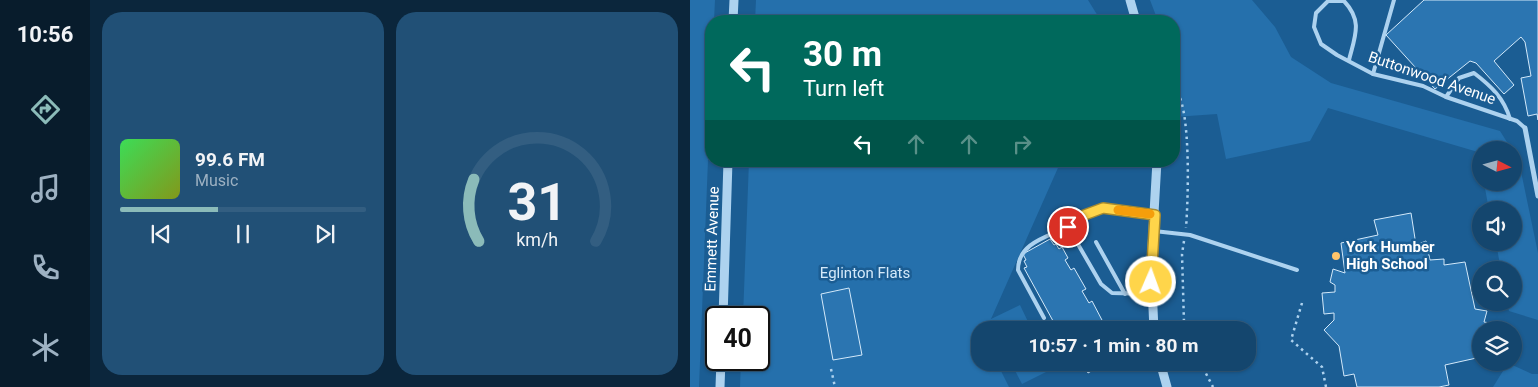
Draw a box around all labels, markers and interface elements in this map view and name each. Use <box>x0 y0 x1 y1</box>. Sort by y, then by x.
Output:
text: 10:56 <box>17 22 73 47</box>
text: 30 m <box>803 34 882 75</box>
icon: left <box>720 35 785 100</box>
street label: Buttonwood Avenue <box>1366 48 1498 108</box>
text: Turn left <box>803 76 884 101</box>
icon: directions <box>28 92 63 127</box>
icon: left <box>849 130 877 158</box>
icon: ahead <box>902 130 930 158</box>
icon: ahead <box>955 130 983 158</box>
icon: right <box>1008 130 1036 158</box>
north arrow <box>1472 141 1522 191</box>
map controls <box>1472 141 1522 371</box>
text: 99.6 FM <box>195 148 265 171</box>
icon: music <box>28 171 63 206</box>
text: Music <box>195 171 238 190</box>
text: 31 <box>507 172 567 233</box>
street label: Emmett Avenue <box>701 186 723 292</box>
button: sound <box>1472 201 1522 251</box>
pin <box>1047 206 1089 248</box>
icon: arrive <box>1054 213 1082 241</box>
icon: previous <box>147 220 175 248</box>
icon: pause <box>229 220 257 248</box>
icon: next <box>311 220 339 248</box>
text: km/h <box>516 229 558 250</box>
place label: York Humber High School <box>1346 238 1435 273</box>
icon: phone <box>28 250 63 285</box>
marker: York Humber High School <box>1330 250 1342 262</box>
position arrow <box>1124 255 1176 307</box>
button: search <box>1472 261 1522 311</box>
park label: Eglinton Flats <box>820 264 910 282</box>
speed limit sign: 40 <box>705 306 770 371</box>
button: layers <box>1472 321 1522 371</box>
icon: climate <box>28 330 63 365</box>
text: 10:57 · 1 min · 80 m <box>1028 334 1199 357</box>

